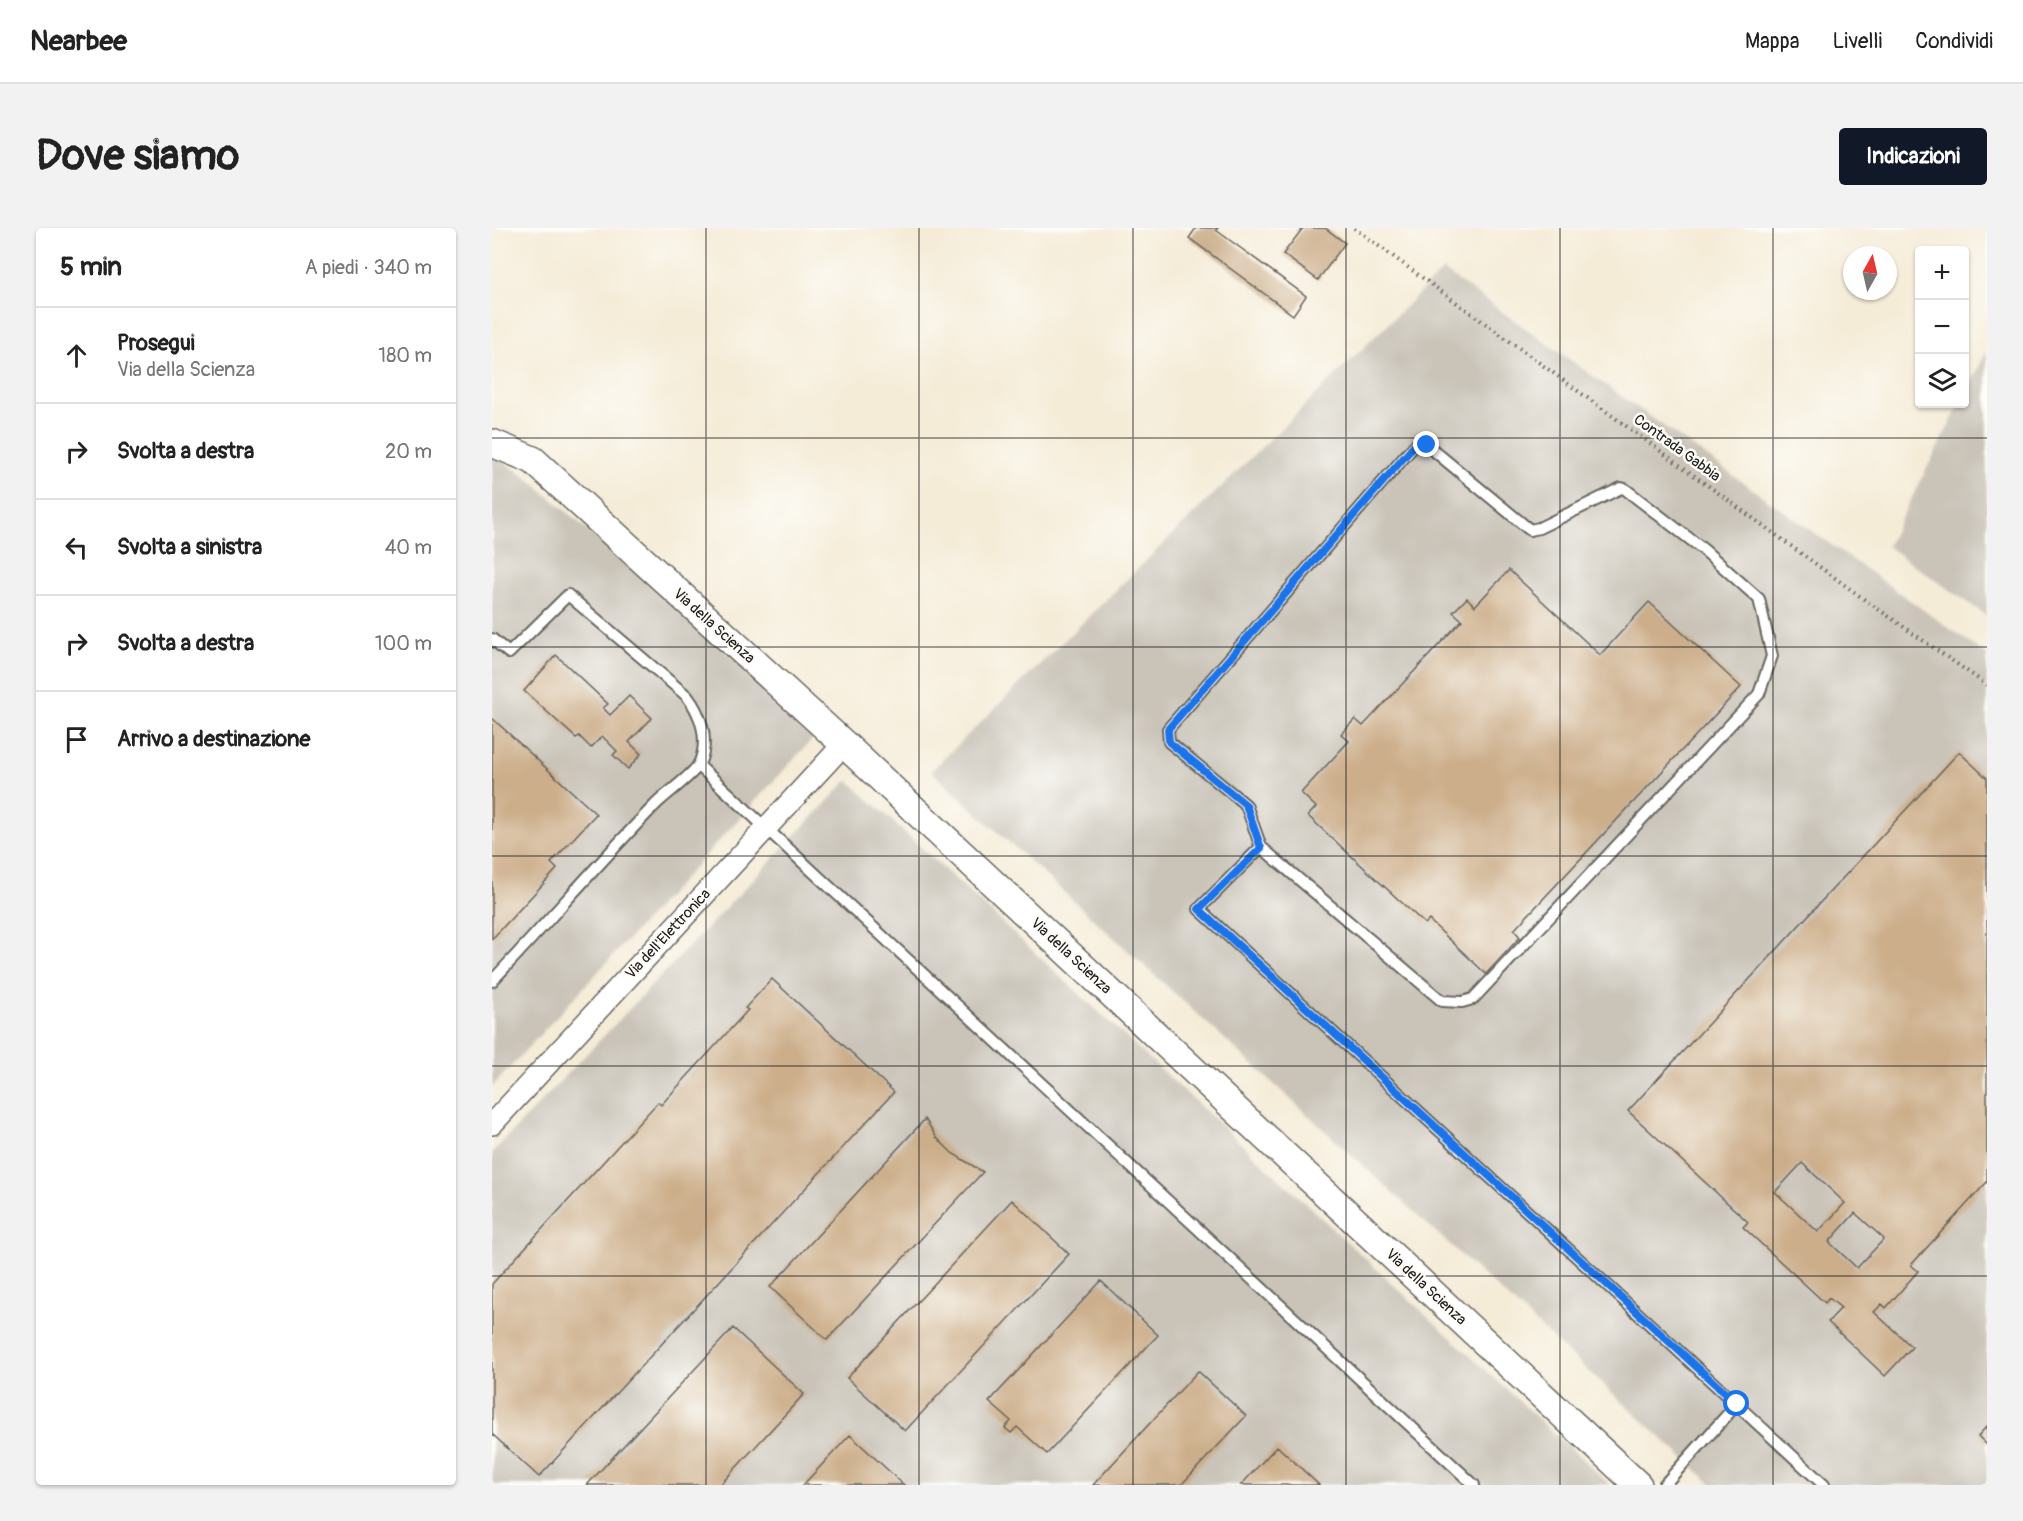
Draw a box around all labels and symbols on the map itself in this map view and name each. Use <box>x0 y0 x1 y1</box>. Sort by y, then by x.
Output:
north arrow <box>1843 246 1897 300</box>
street label: Contrada Gabbia <box>1630 410 1724 486</box>
route end <box>1413 431 1439 457</box>
street label: Via della Scienza <box>669 584 759 668</box>
street label: Via dell'Elettronica <box>621 885 715 983</box>
street label: Via della Scienza <box>1027 914 1115 998</box>
street label: Via della Scienza <box>1382 1245 1470 1329</box>
route start <box>1723 1390 1749 1416</box>

